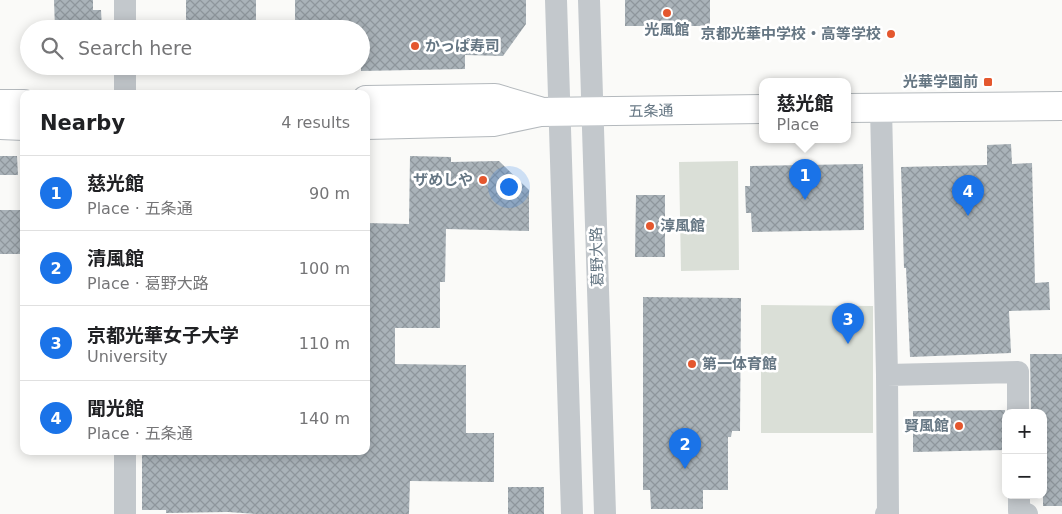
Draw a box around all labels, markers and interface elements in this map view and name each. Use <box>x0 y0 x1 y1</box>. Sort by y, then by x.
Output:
marker: 光風館 <box>661 7 673 19</box>
search box <box>20 20 370 75</box>
place label: 光風館 <box>644 21 690 39</box>
place label: 京都光華中学校・高等学校 <box>701 25 881 43</box>
marker: 京都光華中学校・高等学校 <box>885 28 897 40</box>
icon: search <box>38 34 66 62</box>
text: Search here <box>78 37 192 59</box>
place label: かっぱ寿司 <box>425 37 500 55</box>
marker: かっぱ寿司 <box>409 40 421 52</box>
place label: 光華学園前 <box>903 73 978 91</box>
marker: 光華学園前 <box>982 76 994 88</box>
popup <box>759 78 851 143</box>
text: 慈光館 <box>776 92 834 114</box>
street label: 五条通 <box>628 102 674 120</box>
text: Nearby <box>40 111 125 135</box>
text: 4 results <box>281 113 350 132</box>
text: Place <box>776 115 819 134</box>
pin: 1 <box>789 159 821 200</box>
place label: ザめしや <box>413 171 473 189</box>
text: 慈光館 <box>87 172 144 194</box>
marker: ザめしや <box>477 174 489 186</box>
your location <box>496 174 522 200</box>
pin: 4 <box>952 175 984 216</box>
text: 1 <box>50 184 62 203</box>
text: 90 m <box>309 184 350 203</box>
text: Place · 五条通 <box>87 199 193 218</box>
place label: 淳風館 <box>660 217 705 235</box>
marker: 淳風館 <box>644 220 656 232</box>
street label: 葛野大路 <box>587 227 607 287</box>
text: 清風館 <box>87 247 144 269</box>
text: 2 <box>50 259 62 278</box>
text: 100 m <box>299 259 350 278</box>
text: Place · 葛野大路 <box>87 274 209 293</box>
pin: 3 <box>832 303 864 344</box>
text: 京都光華女子大学 <box>87 324 239 346</box>
text: 3 <box>50 334 62 353</box>
text: 110 m <box>299 334 350 353</box>
text: University <box>87 347 168 366</box>
place label: 第一体育館 <box>702 355 777 373</box>
marker: 第一体育館 <box>686 358 698 370</box>
text: 聞光館 <box>87 397 144 419</box>
text: 4 <box>50 409 62 428</box>
text: 140 m <box>299 409 350 428</box>
map controls <box>1002 409 1047 499</box>
button: + <box>1002 409 1047 454</box>
place label: 賢風館 <box>904 417 949 435</box>
marker: 賢風館 <box>953 420 965 432</box>
text: Place · 五条通 <box>87 424 193 443</box>
pin: 2 <box>669 428 701 469</box>
button: − <box>1002 454 1047 499</box>

